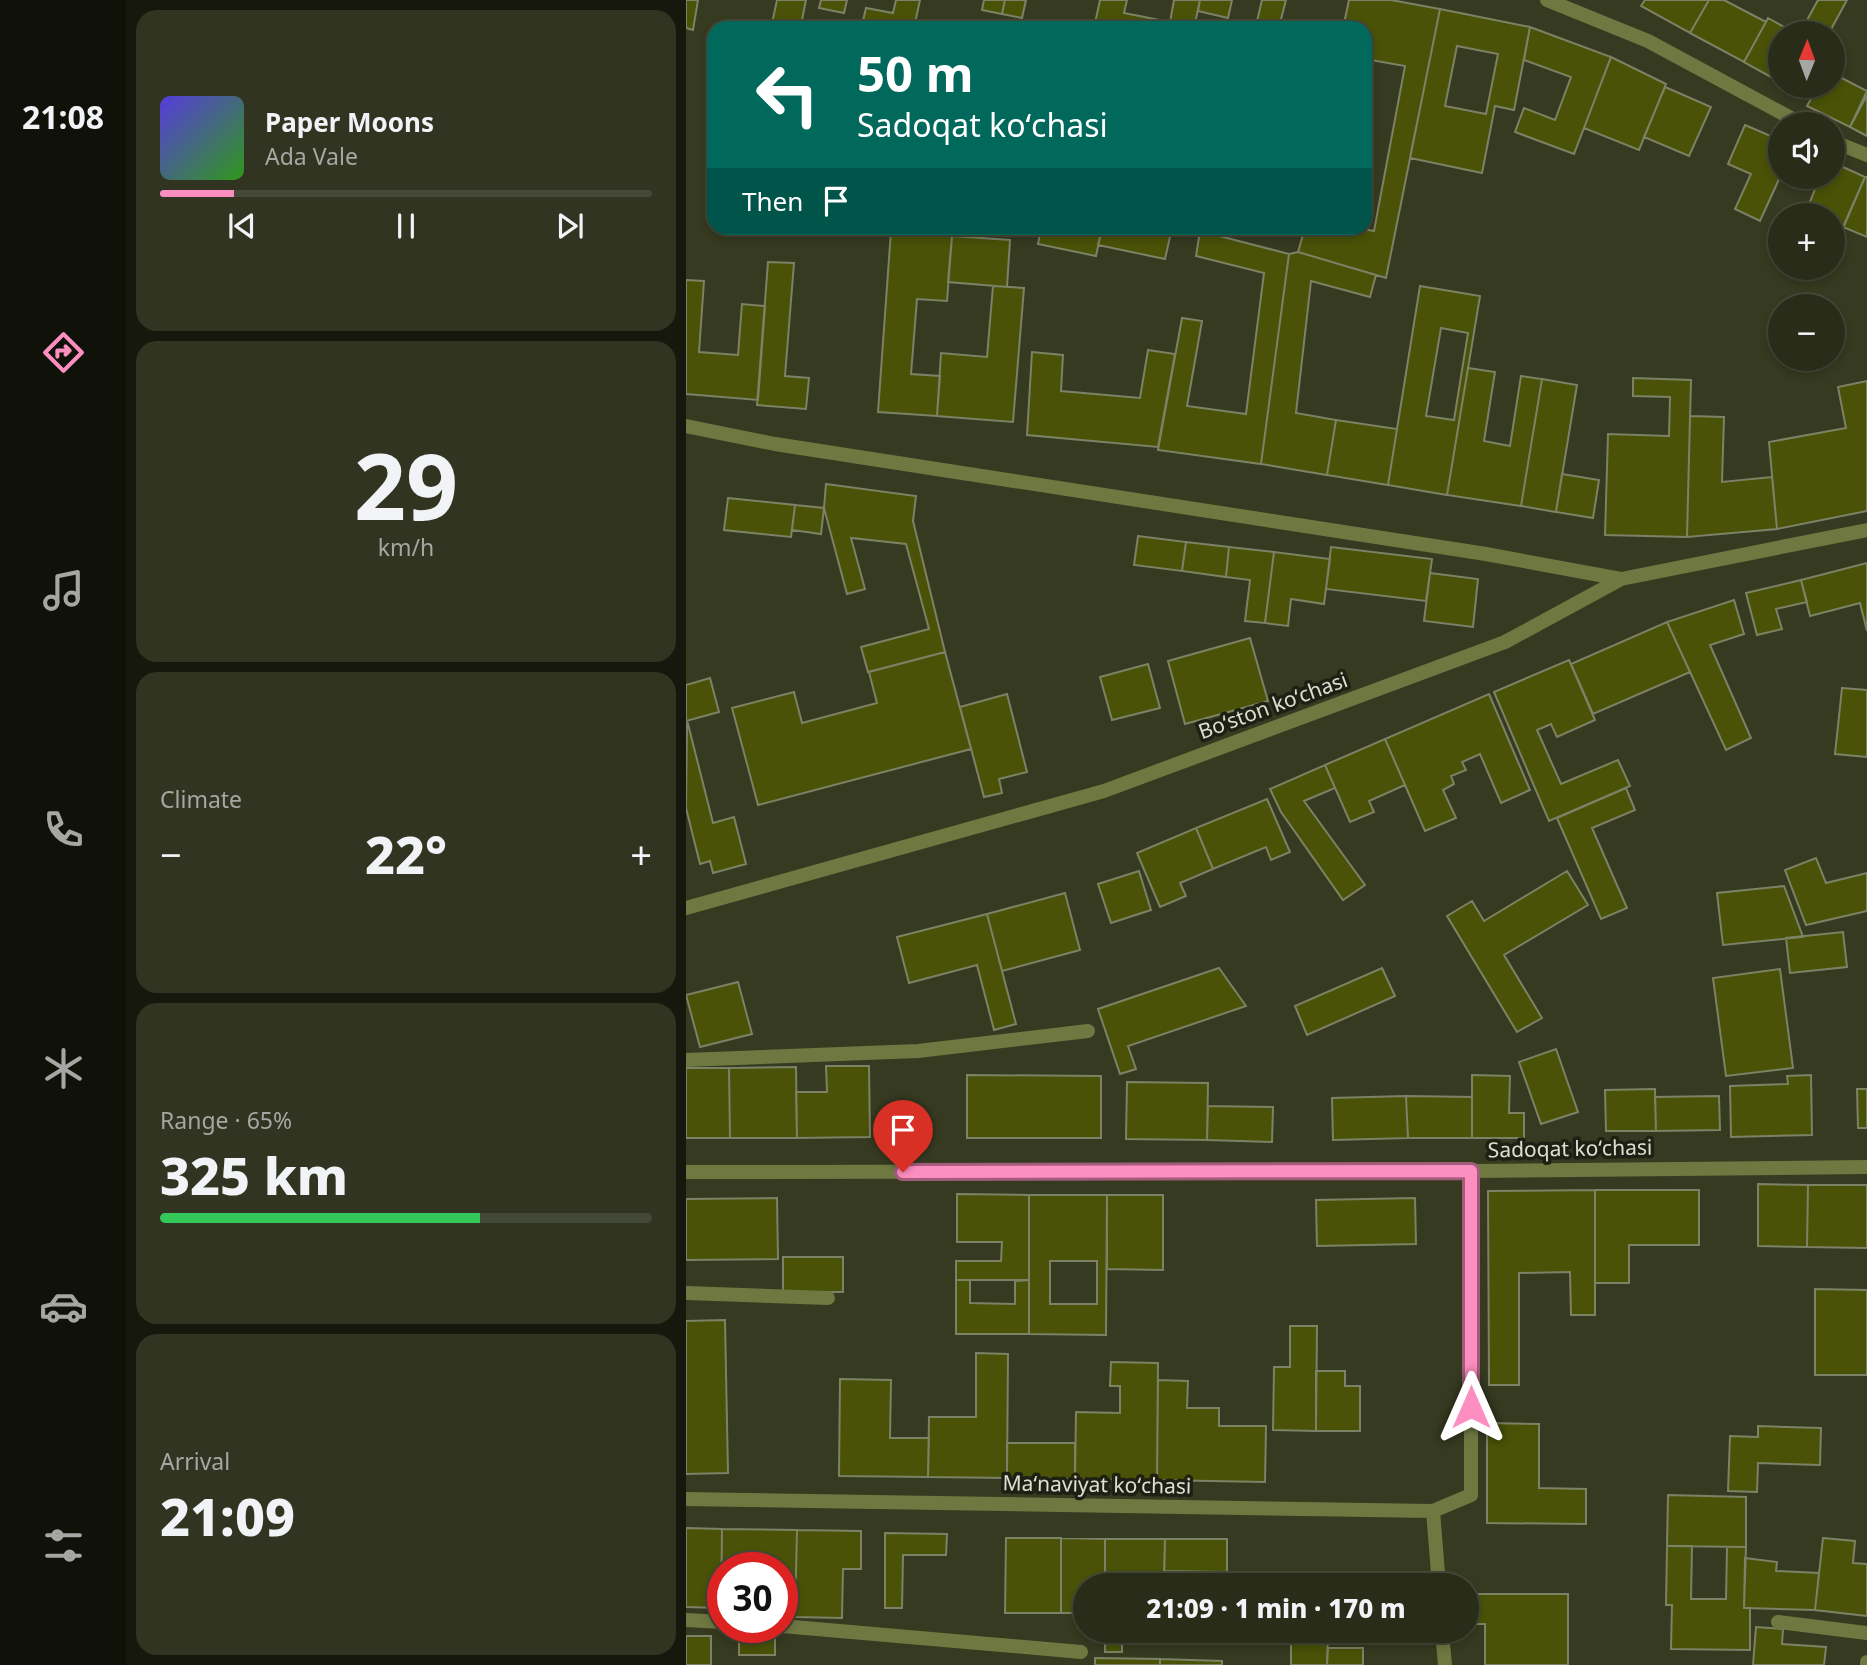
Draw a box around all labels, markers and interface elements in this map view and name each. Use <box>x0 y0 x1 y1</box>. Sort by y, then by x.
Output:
north arrow <box>1768 21 1844 98</box>
map controls <box>1768 21 1845 371</box>
text: 50 m <box>857 40 974 106</box>
icon: left <box>742 49 833 140</box>
text: 21:08 <box>22 95 104 138</box>
text: Sadoqat koʻchasi <box>857 103 1108 146</box>
text: Paper Moons <box>265 104 434 140</box>
button: sound <box>1768 112 1845 189</box>
text: Ada Vale <box>265 140 358 172</box>
icon: arrive <box>817 182 855 220</box>
text: Then <box>742 183 803 219</box>
button: + <box>1768 203 1845 280</box>
icon: previous <box>223 207 261 245</box>
icon: pause <box>387 207 425 245</box>
icon: next <box>551 207 589 245</box>
button: − <box>1768 294 1845 371</box>
icon: directions <box>39 328 88 377</box>
text: 29 <box>354 423 458 547</box>
text: km/h <box>378 531 434 563</box>
icon: music <box>39 566 88 615</box>
street label: Boʻston koʻchasi <box>1194 665 1351 745</box>
text: Climate <box>160 783 242 815</box>
icon: phone <box>39 805 88 854</box>
text: 22° <box>365 818 447 889</box>
text: − <box>160 828 182 880</box>
text: + <box>630 828 652 880</box>
icon: climate <box>39 1044 88 1093</box>
pin <box>873 1100 933 1172</box>
text: Range · 65% <box>160 1104 292 1136</box>
icon: arrive <box>884 1111 922 1149</box>
street label: Sadoqat koʻchasi <box>1487 1133 1653 1163</box>
text: 325 km <box>160 1139 348 1210</box>
icon: car <box>39 1282 88 1331</box>
position arrow <box>1434 1370 1508 1444</box>
text: Arrival <box>160 1445 230 1477</box>
street label: Maʻnaviyat koʻchasi <box>1002 1468 1192 1500</box>
text: 21:09 <box>160 1480 295 1551</box>
icon: filters <box>39 1521 88 1570</box>
speed limit sign: 30 <box>707 1552 798 1643</box>
text: 21:09 · 1 min · 170 m <box>1146 1590 1406 1626</box>

